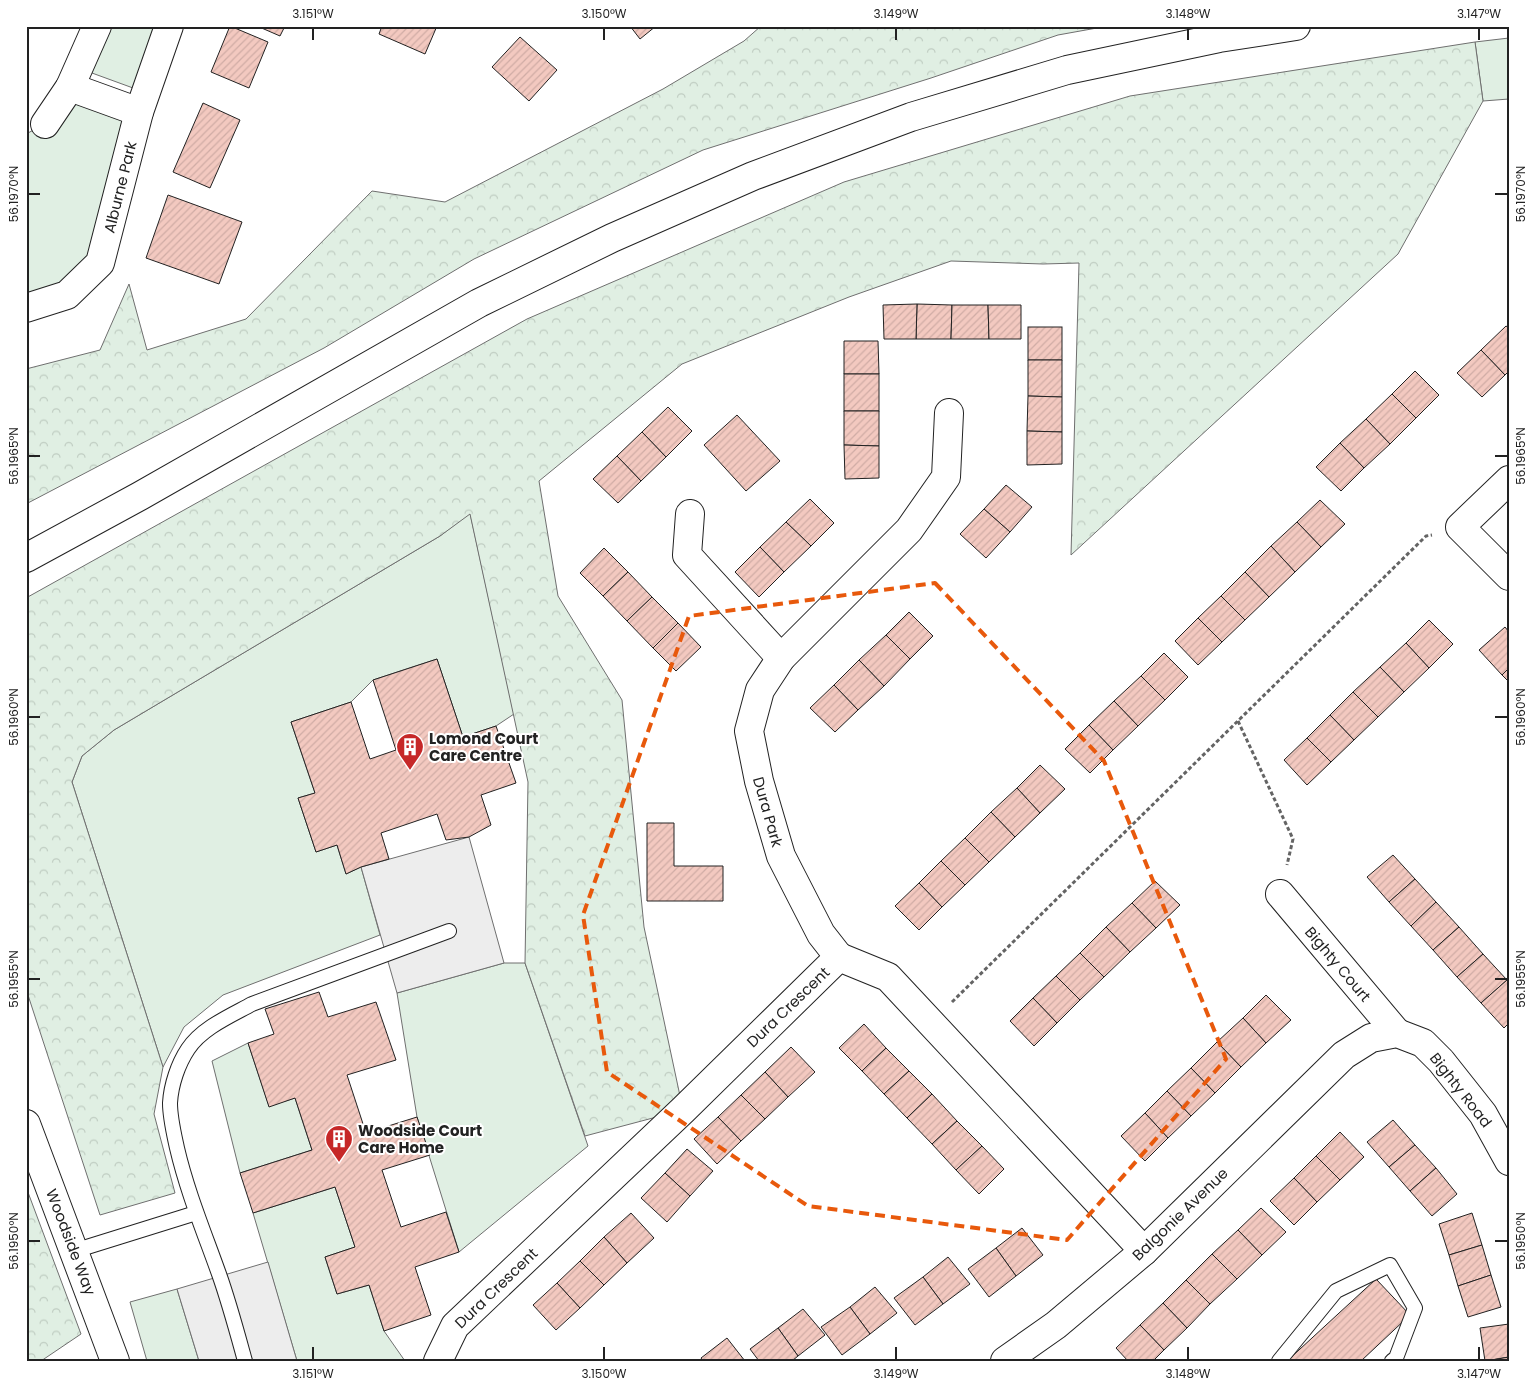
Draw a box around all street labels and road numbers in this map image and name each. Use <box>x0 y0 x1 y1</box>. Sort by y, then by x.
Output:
street label: Alburne Park <box>98 138 142 235</box>
street label: Dura Park <box>748 774 788 850</box>
street label: Bighty Court <box>1300 922 1376 1006</box>
street label: Dura Crescent <box>742 962 834 1052</box>
street label: Bighty Road <box>1425 1048 1497 1132</box>
street label: Balgonie Avenue <box>1128 1163 1232 1265</box>
street label: Woodside Way <box>41 1186 101 1299</box>
street label: Dura Crescent <box>450 1243 542 1333</box>

